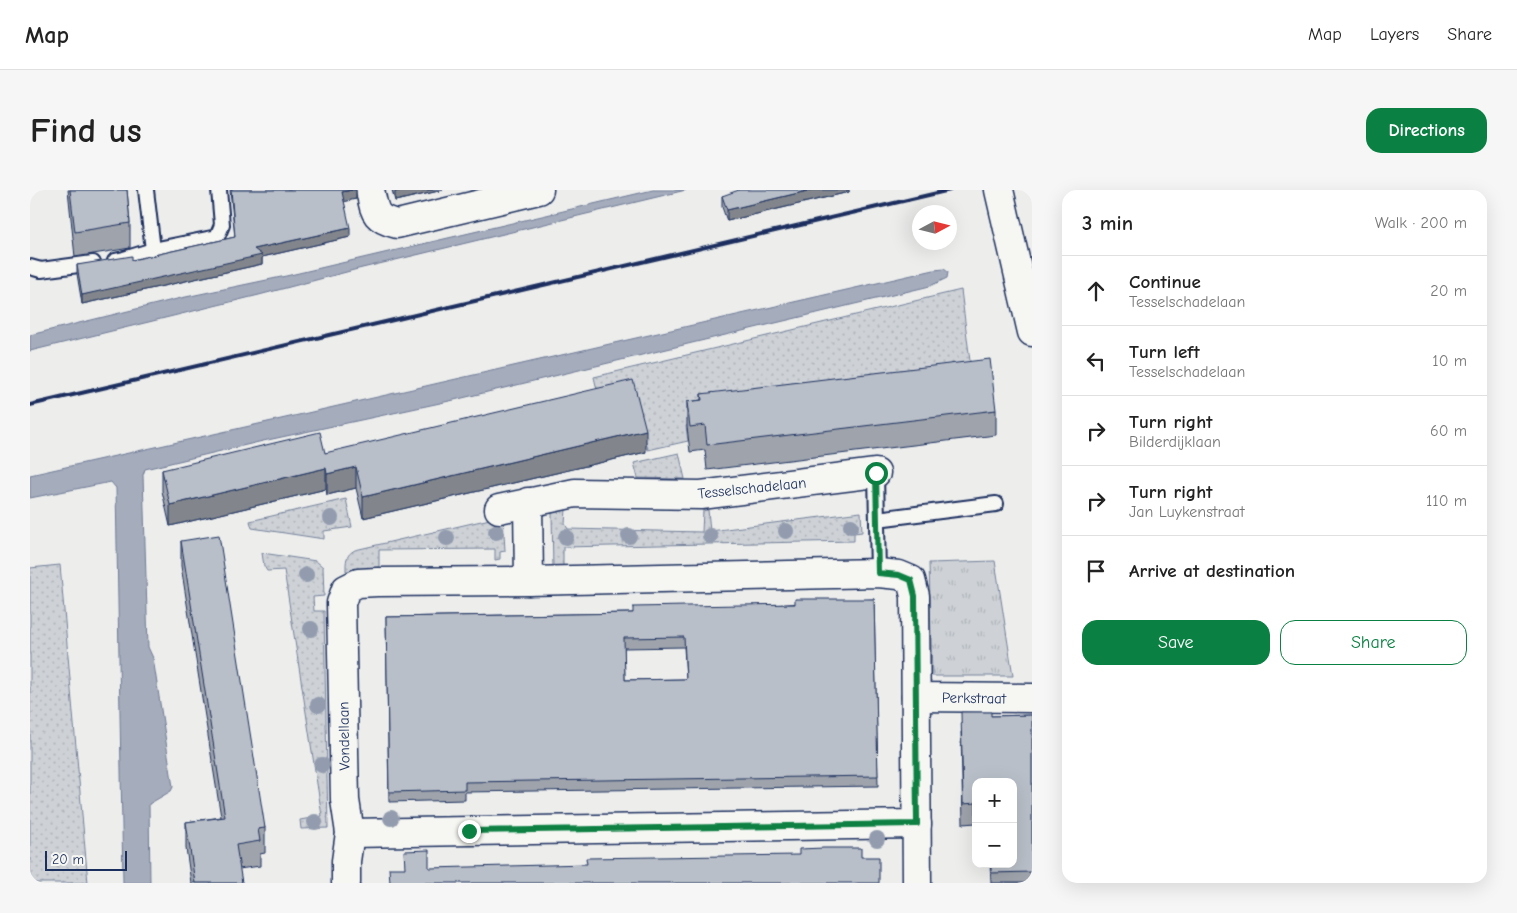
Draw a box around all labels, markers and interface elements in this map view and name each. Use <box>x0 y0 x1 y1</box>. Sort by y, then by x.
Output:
text: Map <box>25 21 69 49</box>
text: Map <box>1308 24 1342 45</box>
text: Layers <box>1370 24 1419 45</box>
text: Share <box>1447 24 1492 45</box>
button: Directions <box>1366 108 1487 153</box>
text: Find us <box>30 110 142 151</box>
north arrow <box>912 205 957 250</box>
text: 3 min <box>1082 211 1133 235</box>
text: Walk · 200 m <box>1375 214 1467 232</box>
text: Continue <box>1129 271 1201 293</box>
icon: ahead <box>1082 277 1110 305</box>
text: 20 m <box>1430 282 1467 300</box>
text: Tesselschadelaan <box>1129 293 1245 311</box>
text: Turn left <box>1129 341 1200 363</box>
icon: left <box>1082 347 1110 375</box>
text: 10 m <box>1432 352 1467 370</box>
text: Tesselschadelaan <box>1129 363 1245 381</box>
text: Turn right <box>1129 411 1213 433</box>
icon: right <box>1082 417 1110 445</box>
text: 60 m <box>1430 422 1467 440</box>
text: Bilderdijklaan <box>1129 433 1221 451</box>
route start <box>865 462 888 485</box>
street label: Tesselschadelaan <box>697 473 807 503</box>
text: Turn right <box>1129 481 1213 503</box>
icon: right <box>1082 487 1110 515</box>
text: 110 m <box>1426 492 1467 510</box>
text: Jan Luykenstraat <box>1129 503 1245 521</box>
icon: arrive <box>1082 557 1110 585</box>
text: Arrive at destination <box>1129 560 1295 582</box>
button: Save <box>1082 620 1270 665</box>
button: Share <box>1280 620 1467 665</box>
street label: Perkstraat <box>942 688 1007 708</box>
street label: Vondellaan <box>334 701 354 771</box>
map controls <box>972 778 1017 868</box>
button: + <box>972 778 1017 823</box>
route end <box>458 820 481 843</box>
button: − <box>972 823 1017 868</box>
scale bar <box>45 848 128 871</box>
text: 20 m <box>52 851 84 868</box>

